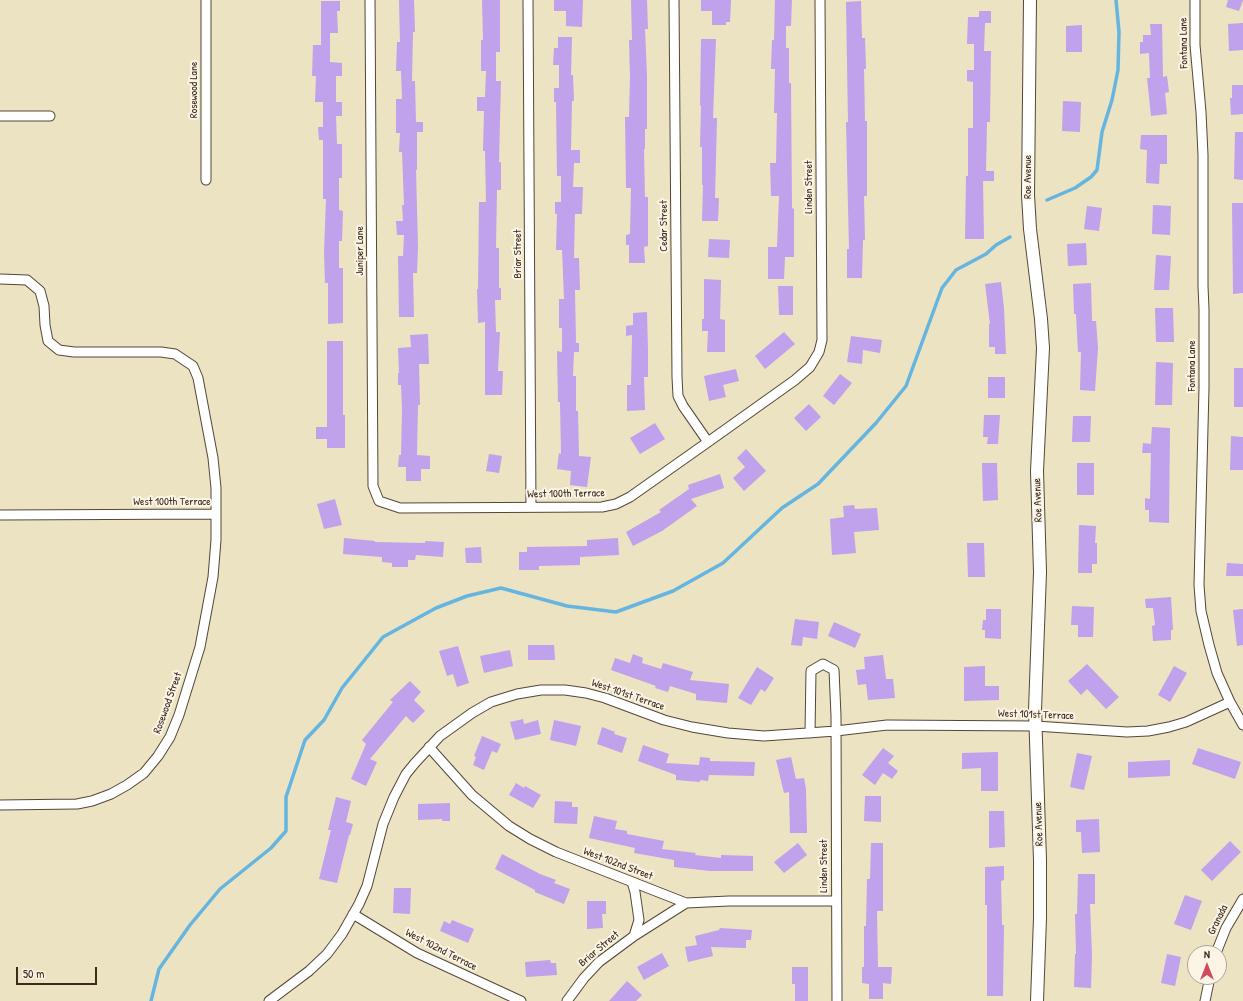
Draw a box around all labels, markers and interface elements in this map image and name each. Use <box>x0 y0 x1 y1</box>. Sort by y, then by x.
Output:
street label: Fontana Lane <box>1177 17 1191 69</box>
street label: Rosewood Lane <box>187 62 201 118</box>
street label: Roe Avenue <box>1021 155 1035 199</box>
street label: Linden Street <box>802 160 816 214</box>
street label: Cedar Street <box>657 200 671 252</box>
street label: Juniper Lane <box>353 226 367 276</box>
street label: Briar Street <box>511 230 525 278</box>
street label: Fontana Lane <box>1185 340 1199 392</box>
street label: Roe Avenue <box>1031 478 1045 522</box>
street label: West 100th Terrace <box>527 487 605 501</box>
street label: West 100th Terrace <box>133 495 211 509</box>
street label: Rosewood Street <box>151 670 185 736</box>
street label: West 101st Terrace <box>590 676 666 714</box>
street label: West 101st Terrace <box>998 707 1074 723</box>
street label: Roe Avenue <box>1032 802 1046 846</box>
street label: Linden Street <box>817 839 831 893</box>
street label: West 102nd Street <box>581 845 655 883</box>
street label: Granada <box>1205 903 1231 937</box>
street label: West 102nd Terrace <box>403 926 479 974</box>
street label: Briar Street <box>576 928 622 970</box>
north arrow <box>1187 945 1227 985</box>
text: N <box>1204 947 1210 961</box>
scale bar <box>18 959 99 985</box>
text: 50 m <box>23 965 44 982</box>

